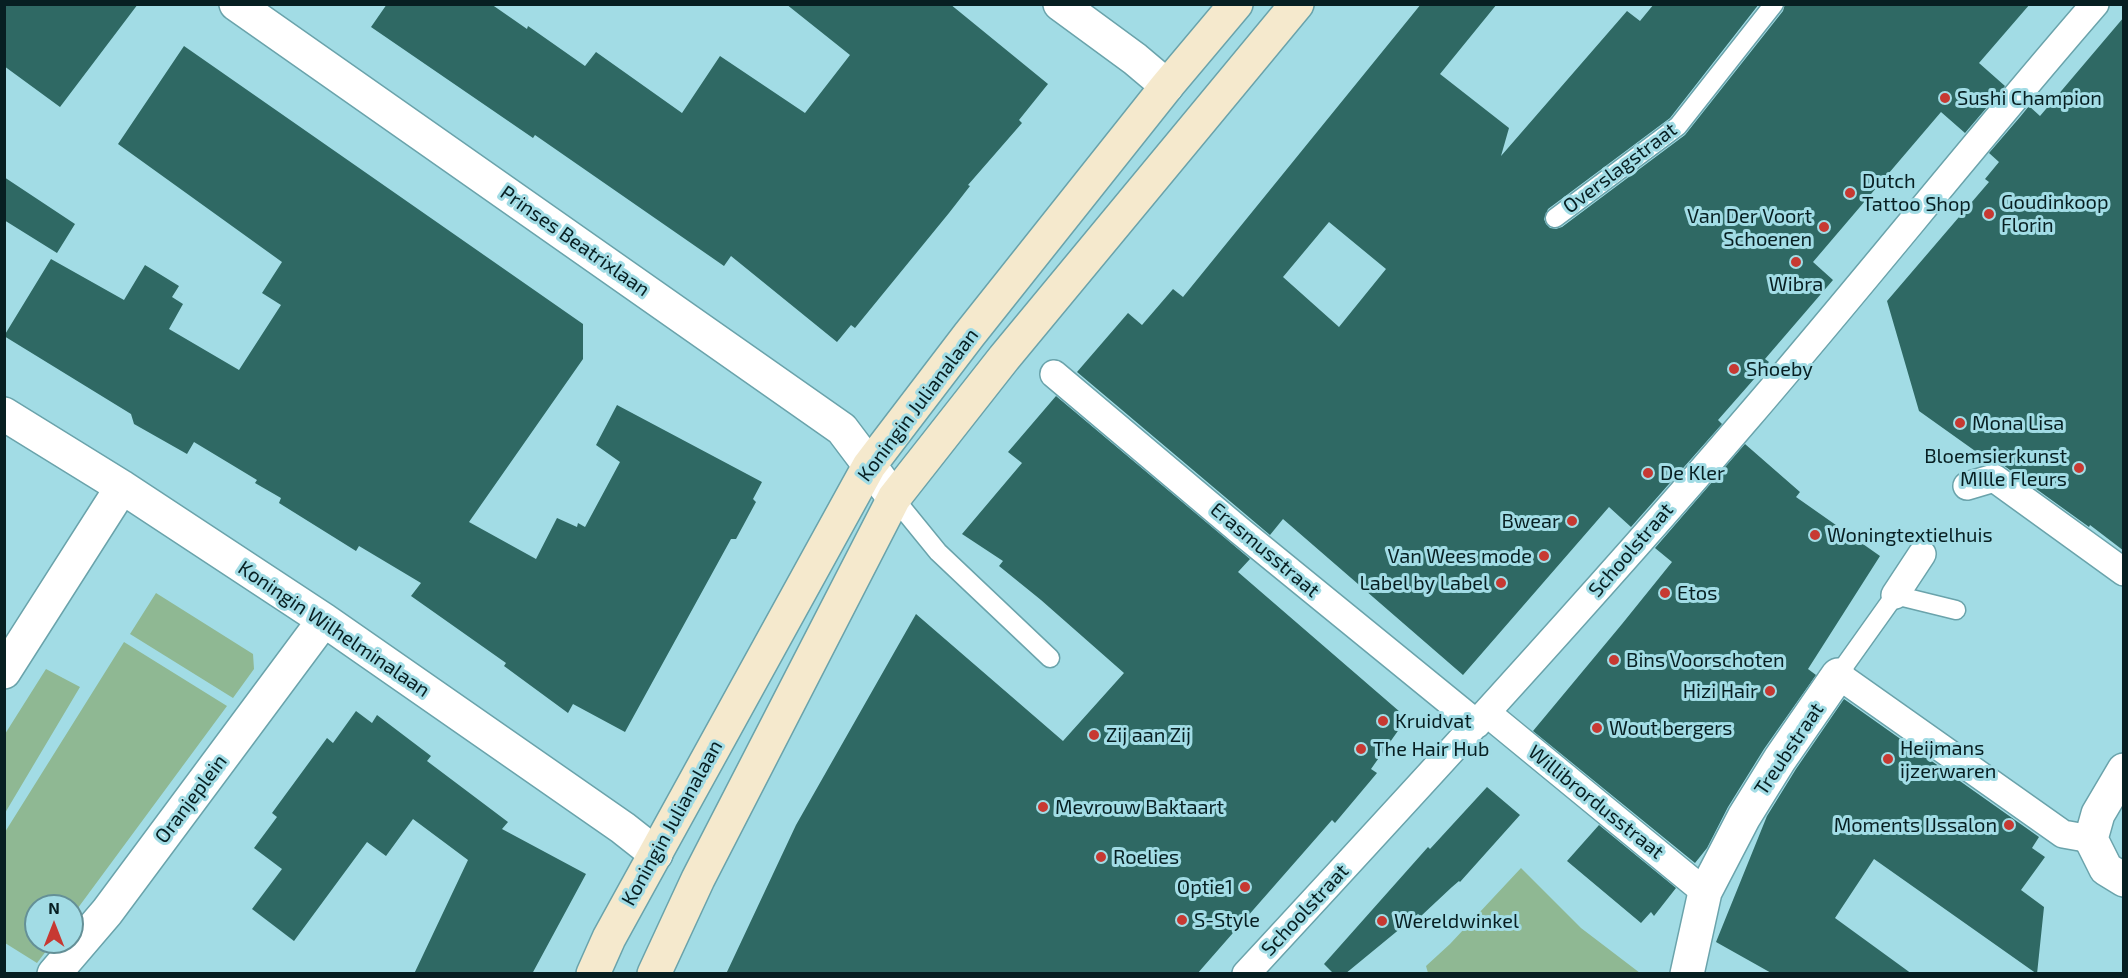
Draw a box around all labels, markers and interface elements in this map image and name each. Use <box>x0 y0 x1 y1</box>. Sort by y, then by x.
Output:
place label: Sushi Champion <box>1957 86 2102 110</box>
marker: Sushi Champion <box>1938 91 1952 105</box>
street label: Overslagstraat <box>1558 117 1682 219</box>
place label: Dutch Tattoo Shop <box>1862 169 1971 216</box>
street label: Prinses Beatrixlaan <box>496 180 654 302</box>
marker: Dutch Tattoo Shop <box>1843 186 1857 200</box>
place label: Goudinkoop Florin <box>2001 190 2109 237</box>
place label: Van Der Voort Schoenen <box>1687 204 1812 251</box>
marker: Goudinkoop Florin <box>1982 207 1996 221</box>
marker: Van Der Voort Schoenen <box>1817 220 1831 234</box>
marker: Wibra <box>1789 255 1803 269</box>
place label: Wibra <box>1769 272 1823 296</box>
street label: Koningin Julianalaan <box>853 324 983 486</box>
place label: Shoeby <box>1746 357 1813 381</box>
marker: Shoeby <box>1727 362 1741 376</box>
place label: Mona Lisa <box>1972 411 2064 435</box>
marker: Mona Lisa <box>1953 416 1967 430</box>
place label: Bloemsierkunst MIlle Fleurs <box>1924 444 2067 491</box>
place label: De Kler <box>1660 461 1725 485</box>
marker: Bloemsierkunst MIlle Fleurs <box>2072 461 2086 475</box>
marker: De Kler <box>1641 466 1655 480</box>
street label: Erasmusstraat <box>1206 497 1324 603</box>
street label: Schoolstraat <box>1584 498 1678 602</box>
place label: Bwear <box>1501 509 1560 533</box>
marker: Bwear <box>1565 514 1579 528</box>
place label: Woningtextielhuis <box>1827 523 1993 547</box>
marker: Woningtextielhuis <box>1808 528 1822 542</box>
place label: Van Wees mode <box>1388 544 1532 568</box>
marker: Van Wees mode <box>1537 549 1551 563</box>
street label: Koningin Wilhelminalaan <box>234 556 434 702</box>
place label: Label by Label <box>1360 571 1489 595</box>
marker: Label by Label <box>1494 576 1508 590</box>
place label: Etos <box>1677 581 1717 605</box>
marker: Etos <box>1658 586 1672 600</box>
place label: Bins Voorschoten <box>1626 648 1785 672</box>
marker: Bins Voorschoten <box>1607 653 1621 667</box>
place label: Hizi Hair <box>1683 679 1758 703</box>
marker: Hizi Hair <box>1763 684 1777 698</box>
street label: Treubstraat <box>1749 698 1829 800</box>
place label: Kruidvat <box>1395 709 1472 733</box>
marker: Kruidvat <box>1376 714 1390 728</box>
place label: Wout bergers <box>1609 716 1733 740</box>
marker: Wout bergers <box>1590 721 1604 735</box>
place label: Zij aan Zij <box>1106 723 1191 747</box>
marker: Zij aan Zij <box>1087 728 1101 742</box>
street label: Koningin Julianalaan <box>617 736 727 910</box>
place label: Heijmans ijzerwaren <box>1900 736 1996 783</box>
place label: The Hair Hub <box>1373 737 1489 761</box>
street label: Willibrordusstraat <box>1523 740 1669 864</box>
marker: The Hair Hub <box>1354 742 1368 756</box>
street label: Oranjeplein <box>150 750 232 848</box>
marker: Heijmans ijzerwaren <box>1881 752 1895 766</box>
place label: Mevrouw Baktaart <box>1055 795 1224 819</box>
marker: Mevrouw Baktaart <box>1036 800 1050 814</box>
place label: Moments IJssalon <box>1834 813 1997 837</box>
marker: Moments IJssalon <box>2002 818 2016 832</box>
place label: Roelies <box>1113 845 1179 869</box>
marker: Roelies <box>1094 850 1108 864</box>
street label: Schoolstraat <box>1256 859 1354 961</box>
place label: Optie1 <box>1177 875 1233 899</box>
marker: Optie1 <box>1238 880 1252 894</box>
north arrow <box>24 894 84 954</box>
text: N <box>48 898 60 917</box>
place label: S-Style <box>1194 908 1260 932</box>
place label: Wereldwinkel <box>1394 909 1519 933</box>
marker: S-Style <box>1175 913 1189 927</box>
marker: Wereldwinkel <box>1375 914 1389 928</box>

